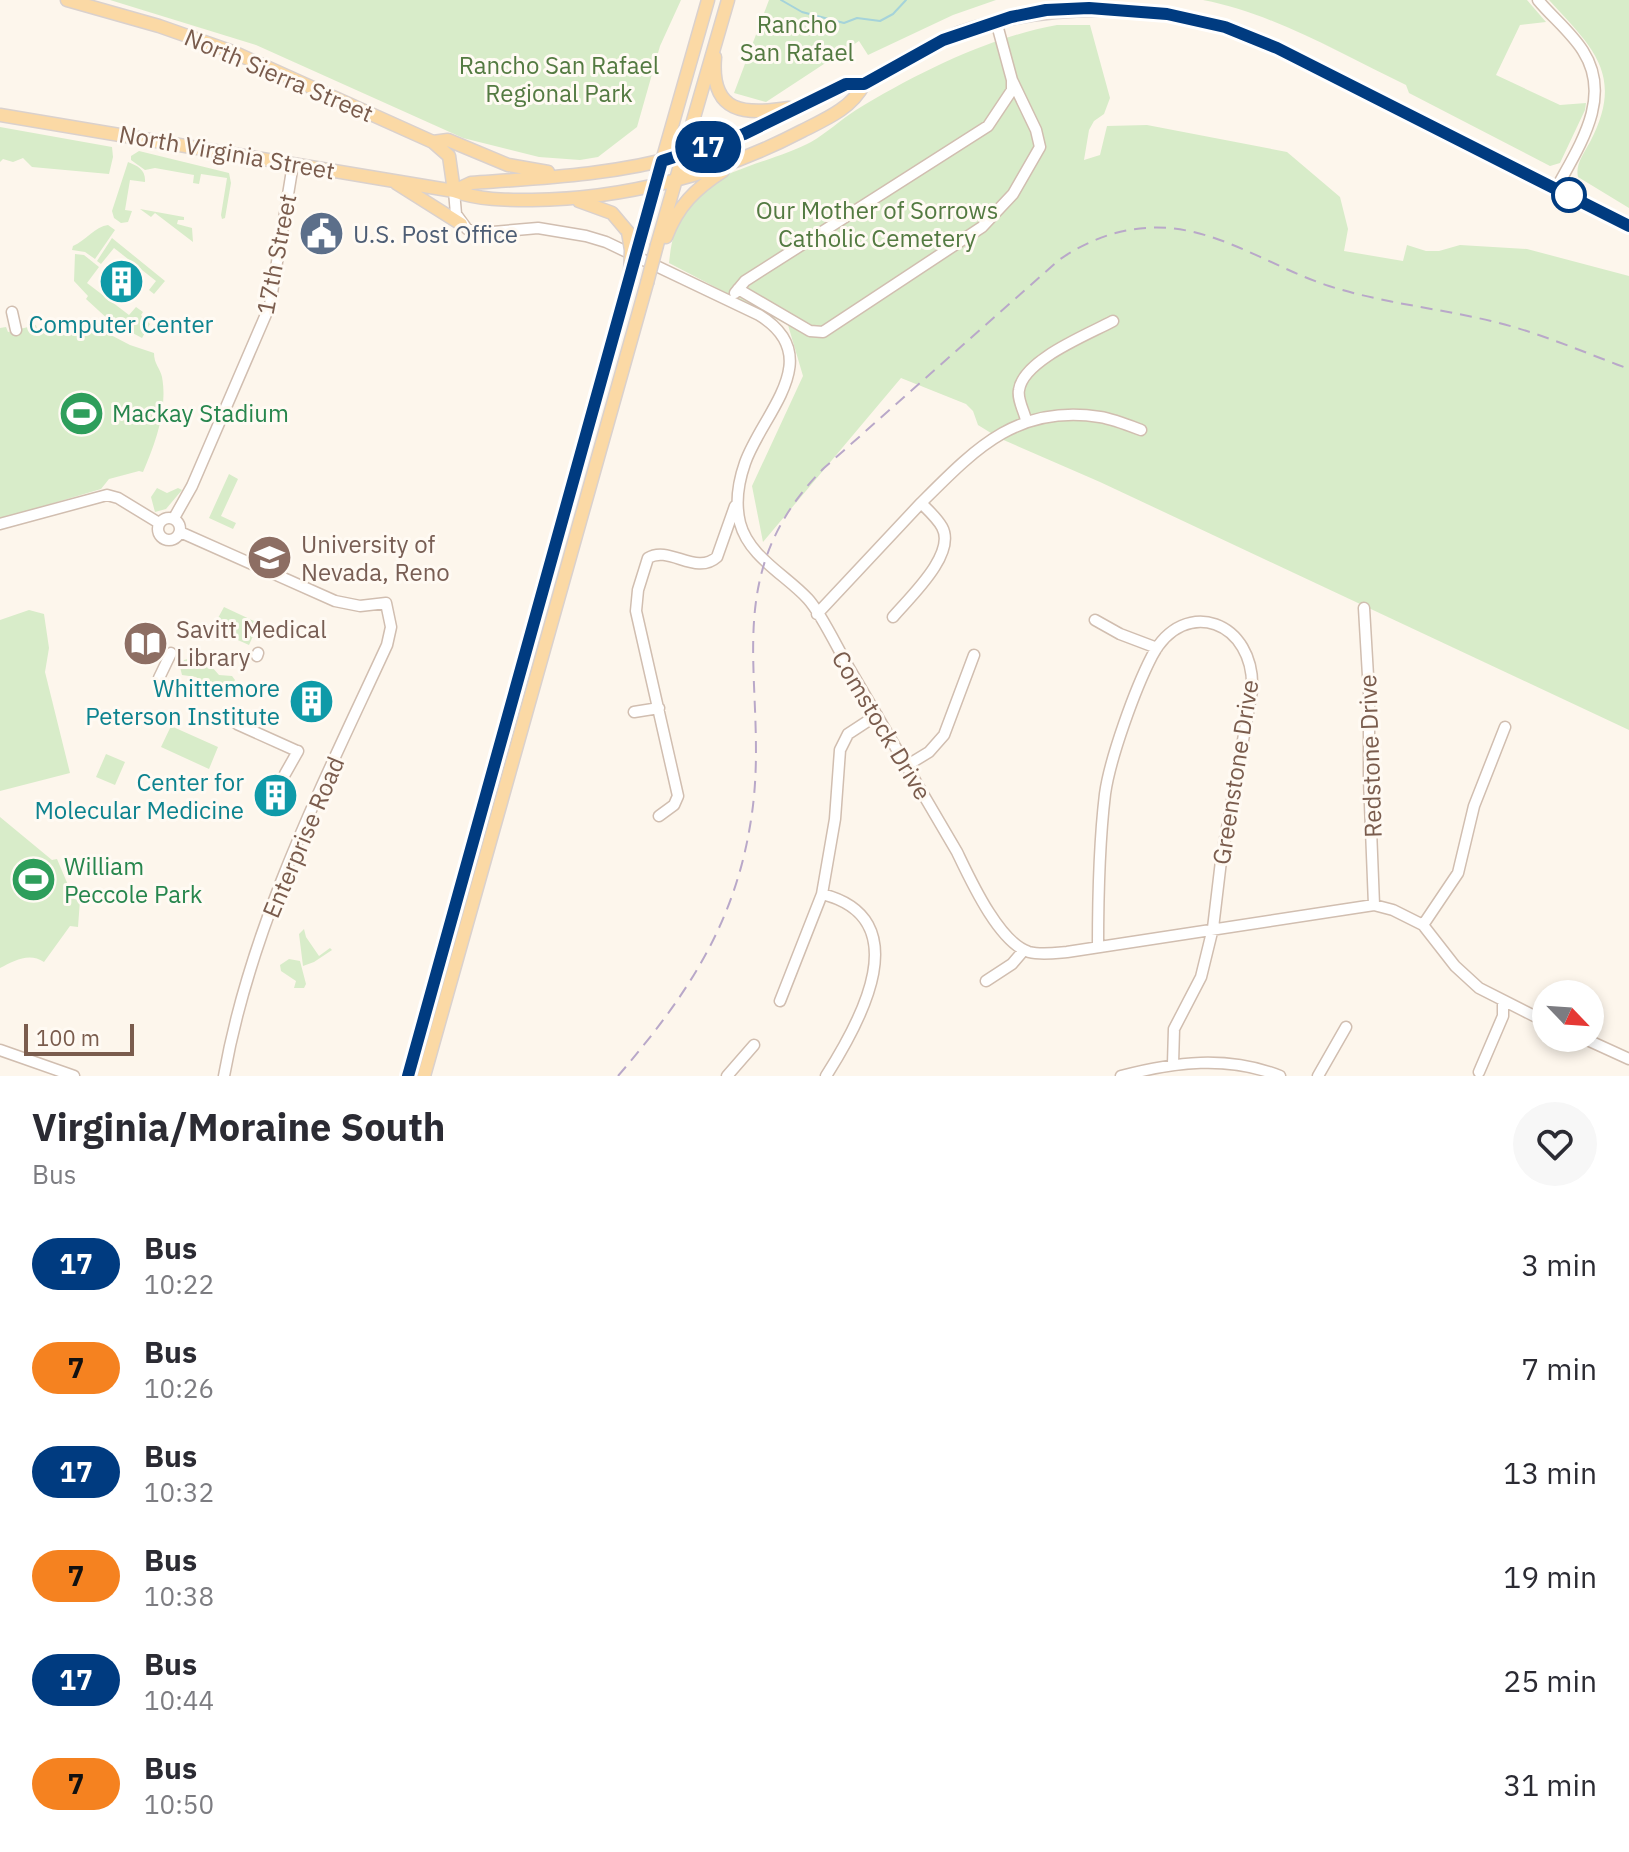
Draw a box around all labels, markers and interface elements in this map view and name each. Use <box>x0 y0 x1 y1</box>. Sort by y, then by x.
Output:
park label: Rancho San Rafael <box>740 8 854 68</box>
street label: North Sierra Street <box>180 21 378 129</box>
park label: Rancho San Rafael Regional Park <box>459 49 659 109</box>
street label: North Virginia Street <box>117 117 337 187</box>
line badge: 17 <box>672 121 744 173</box>
text: 17 <box>691 128 725 165</box>
unlabelled marker <box>1552 178 1586 212</box>
street label: 17th Street <box>249 191 303 317</box>
park label: Our Mother of Sorrows Catholic Cemetery <box>756 194 998 254</box>
public building icon: U.S. Post Office <box>298 210 346 258</box>
place label: U.S. Post Office <box>353 218 518 250</box>
building icon: Computer Center <box>97 258 145 306</box>
place label: Computer Center <box>29 308 214 340</box>
sports icon: Mackay Stadium <box>57 389 105 437</box>
place label: Mackay Stadium <box>112 397 289 429</box>
place label: University of Nevada, Reno <box>301 528 450 588</box>
school or university icon: University of Nevada, Reno <box>246 534 294 582</box>
place label: Savitt Medical Library <box>176 613 327 673</box>
library icon: Savitt Medical Library <box>121 619 169 667</box>
street label: Comstock Drive <box>825 644 939 806</box>
place label: Whittemore Peterson Institute <box>85 672 280 732</box>
street label: Redstone Drive <box>1351 674 1389 838</box>
street label: Greenstone Drive <box>1205 677 1265 867</box>
building icon: Whittemore Peterson Institute <box>287 678 335 726</box>
street label: Enterprise Road <box>255 751 351 923</box>
place label: Center for Molecular Medicine <box>34 766 244 826</box>
building icon: Center for Molecular Medicine <box>251 772 299 820</box>
place label: William Peccole Park <box>64 850 203 910</box>
sports icon: William Peccole Park <box>9 856 57 904</box>
north arrow <box>1532 980 1604 1052</box>
map controls <box>1532 980 1604 1052</box>
scale bar <box>24 1020 134 1056</box>
text: 100 m <box>36 1023 100 1052</box>
text: Virginia/Moraine South <box>32 1102 445 1151</box>
button: heart <box>1513 1102 1597 1186</box>
text: Bus <box>32 1157 76 1191</box>
text: Bus <box>144 1228 197 1267</box>
text: 17 <box>59 1245 93 1282</box>
text: 3 min <box>1521 1245 1597 1284</box>
text: 10:22 <box>144 1267 214 1301</box>
text: Bus <box>144 1332 197 1371</box>
text: 7 <box>68 1349 84 1386</box>
text: 7 min <box>1521 1349 1597 1388</box>
text: 10:26 <box>144 1371 214 1405</box>
text: Bus <box>144 1436 197 1475</box>
text: 17 <box>59 1453 93 1490</box>
text: 13 min <box>1503 1453 1597 1492</box>
text: 10:32 <box>144 1475 214 1509</box>
text: Bus <box>144 1540 197 1579</box>
text: 7 <box>68 1557 84 1594</box>
text: 19 min <box>1503 1557 1597 1596</box>
text: 10:38 <box>144 1579 214 1613</box>
text: Bus <box>144 1644 197 1683</box>
text: 17 <box>59 1661 93 1698</box>
text: 25 min <box>1503 1661 1597 1700</box>
text: 10:44 <box>144 1683 214 1717</box>
text: Bus <box>144 1748 197 1787</box>
text: 7 <box>68 1765 84 1802</box>
text: 31 min <box>1503 1765 1597 1804</box>
text: 10:50 <box>144 1787 214 1821</box>

